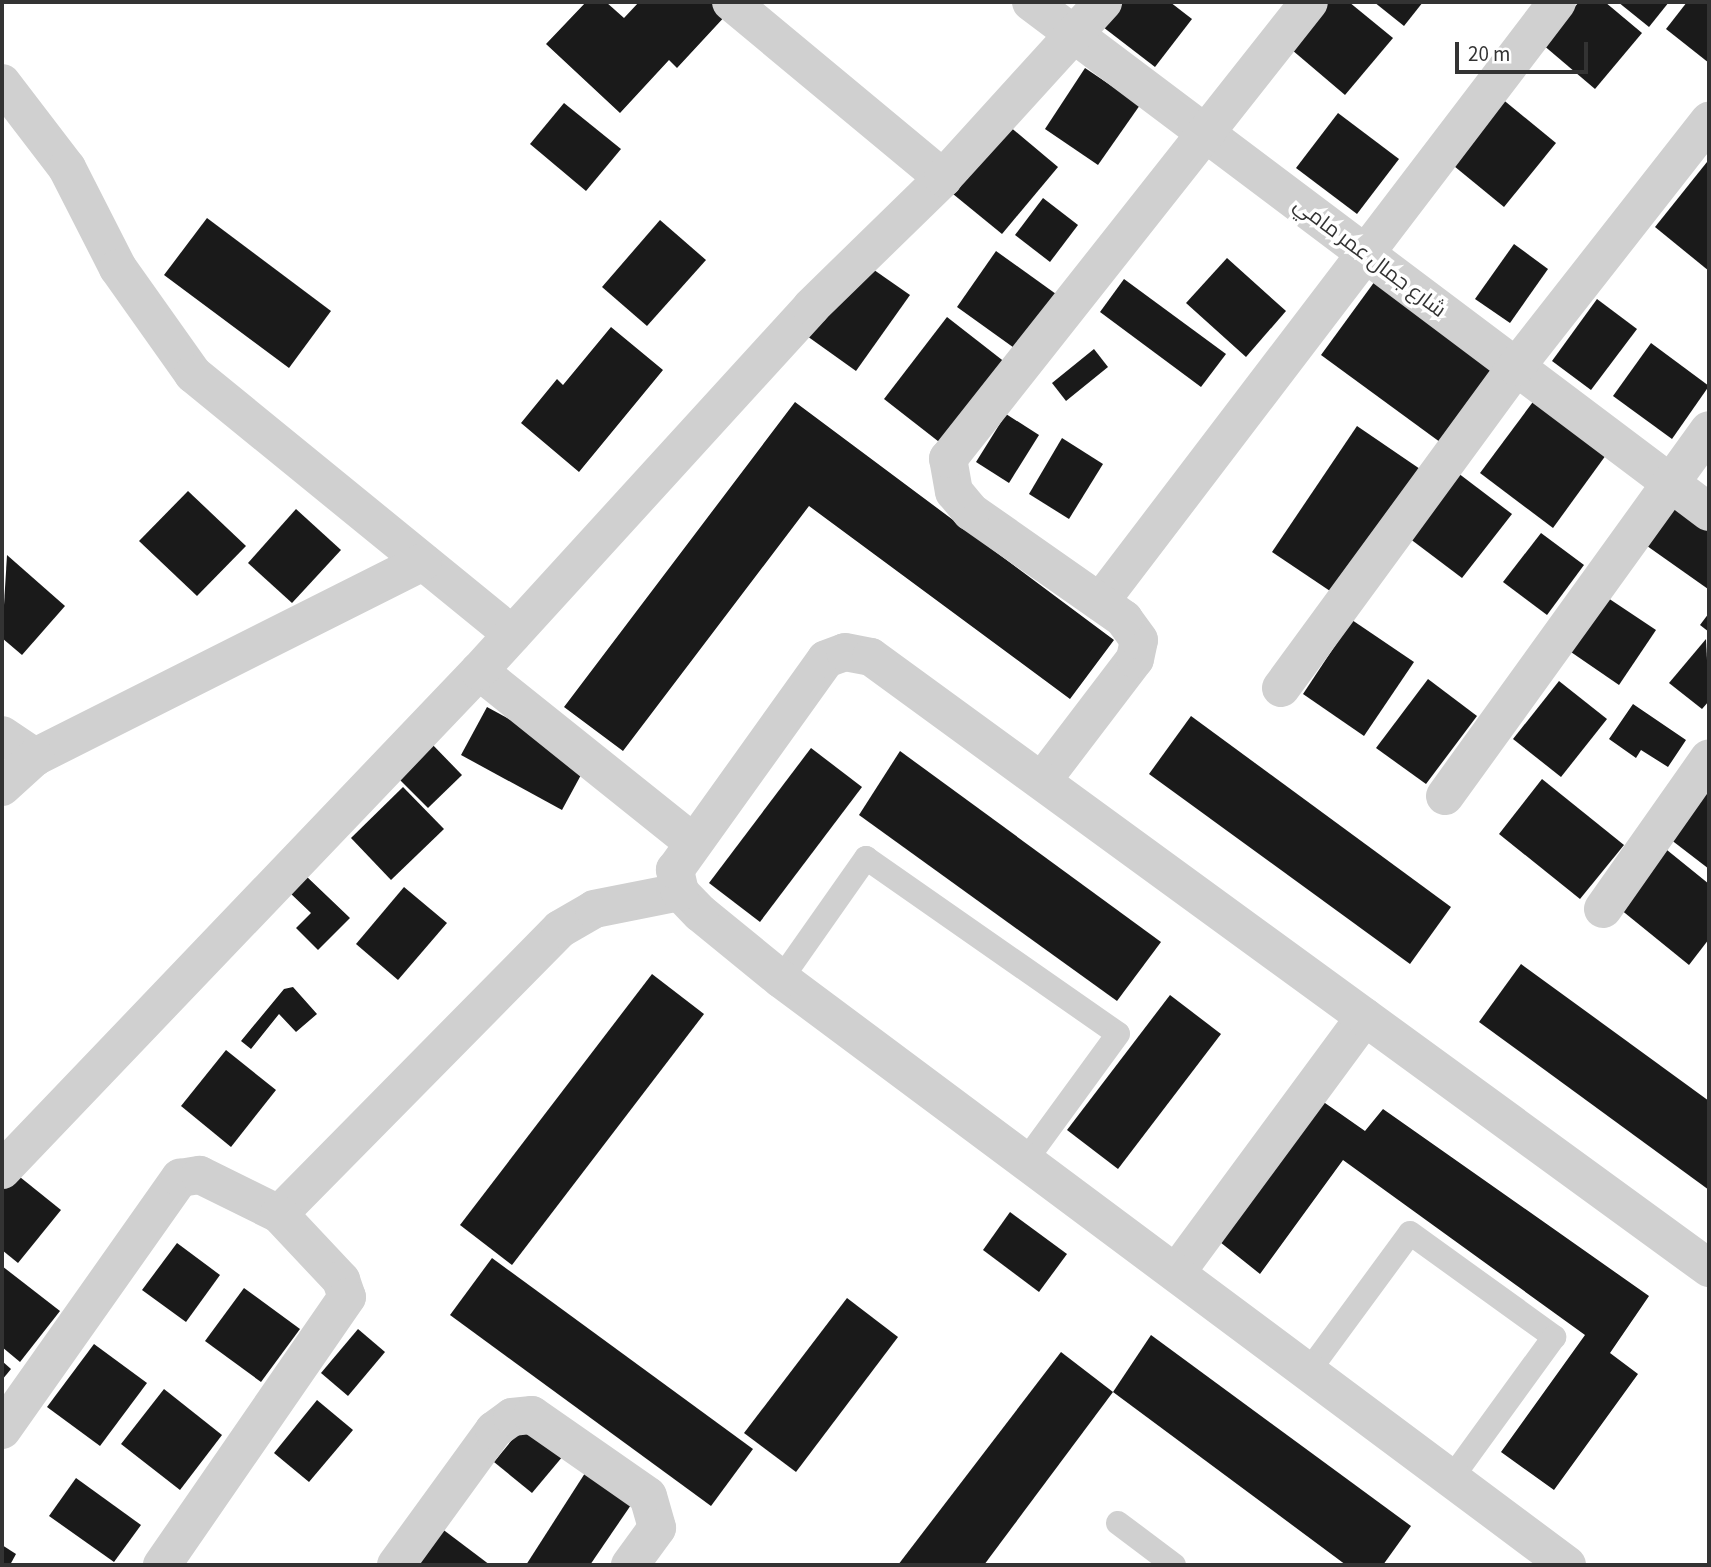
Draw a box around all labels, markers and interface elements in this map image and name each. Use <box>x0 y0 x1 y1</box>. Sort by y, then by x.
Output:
scale bar <box>1459 28 1592 72</box>
text: 20 m <box>1468 39 1510 69</box>
street label: شارع جمال عمر مامي <box>1289 192 1451 322</box>

